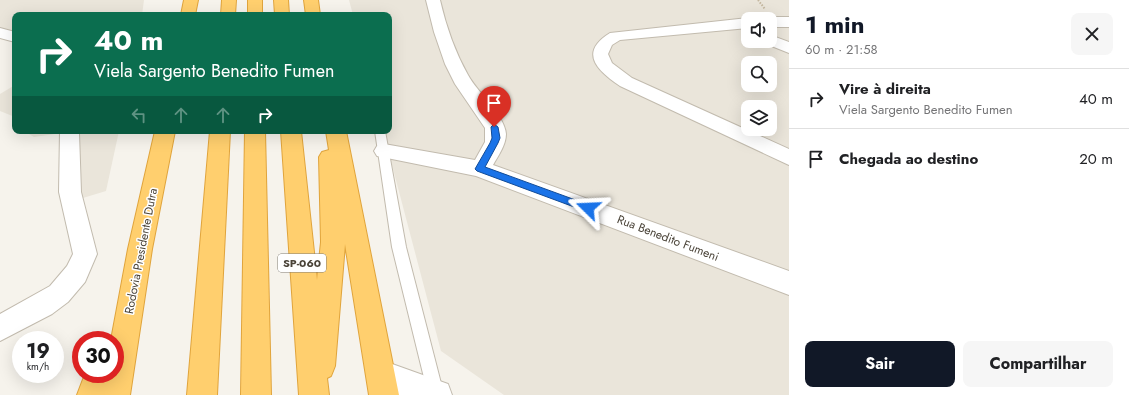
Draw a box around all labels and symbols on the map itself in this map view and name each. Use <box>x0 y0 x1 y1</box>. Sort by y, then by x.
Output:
pin <box>477 86 511 127</box>
street label: Rodovia Presidente Dutra <box>120 186 162 315</box>
position arrow <box>567 187 609 229</box>
street label: Rua Benedito Fumeni <box>614 210 722 266</box>
road number: SP-060 <box>278 254 326 272</box>
speed limit sign: 30 <box>72 331 124 383</box>

